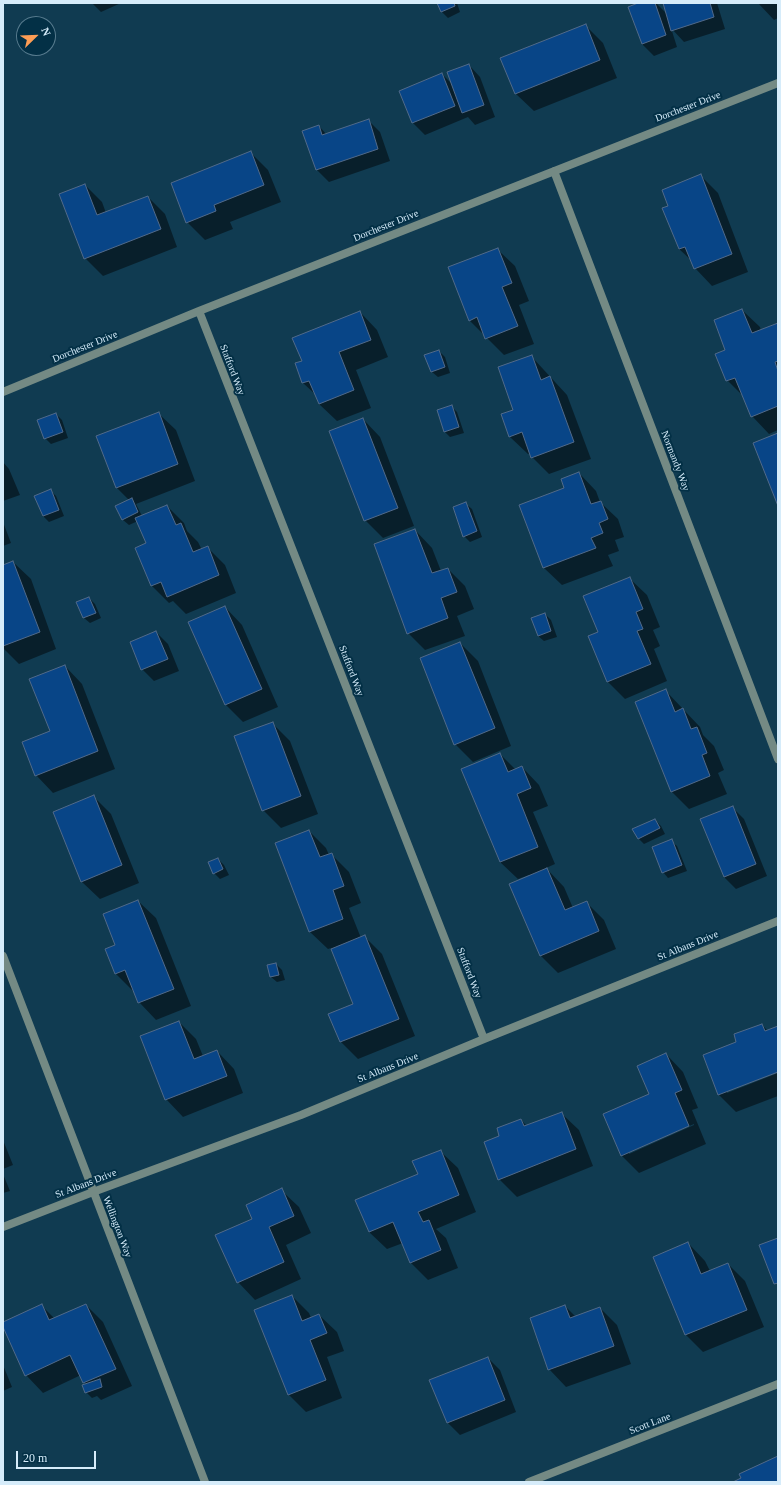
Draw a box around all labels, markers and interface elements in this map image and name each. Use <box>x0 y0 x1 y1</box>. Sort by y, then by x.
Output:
north arrow <box>16 16 56 56</box>
text: N <box>39 26 53 38</box>
street label: Dorchester Drive <box>654 89 722 125</box>
street label: Dorchester Drive <box>352 207 420 245</box>
street label: Dorchester Drive <box>51 328 119 366</box>
street label: Stafford Way <box>217 343 247 397</box>
street label: Normandy Way <box>658 429 692 493</box>
street label: Stafford Way <box>336 644 366 698</box>
street label: St Albans Drive <box>656 928 720 964</box>
street label: Stafford Way <box>454 946 484 1000</box>
street label: St Albans Drive <box>356 1050 420 1086</box>
street label: St Albans Drive <box>54 1167 118 1201</box>
street label: Wellington Way <box>100 1195 134 1259</box>
street label: Scott Lane <box>628 1411 672 1437</box>
scale bar <box>18 1443 98 1469</box>
text: 20 m <box>23 1451 47 1465</box>

